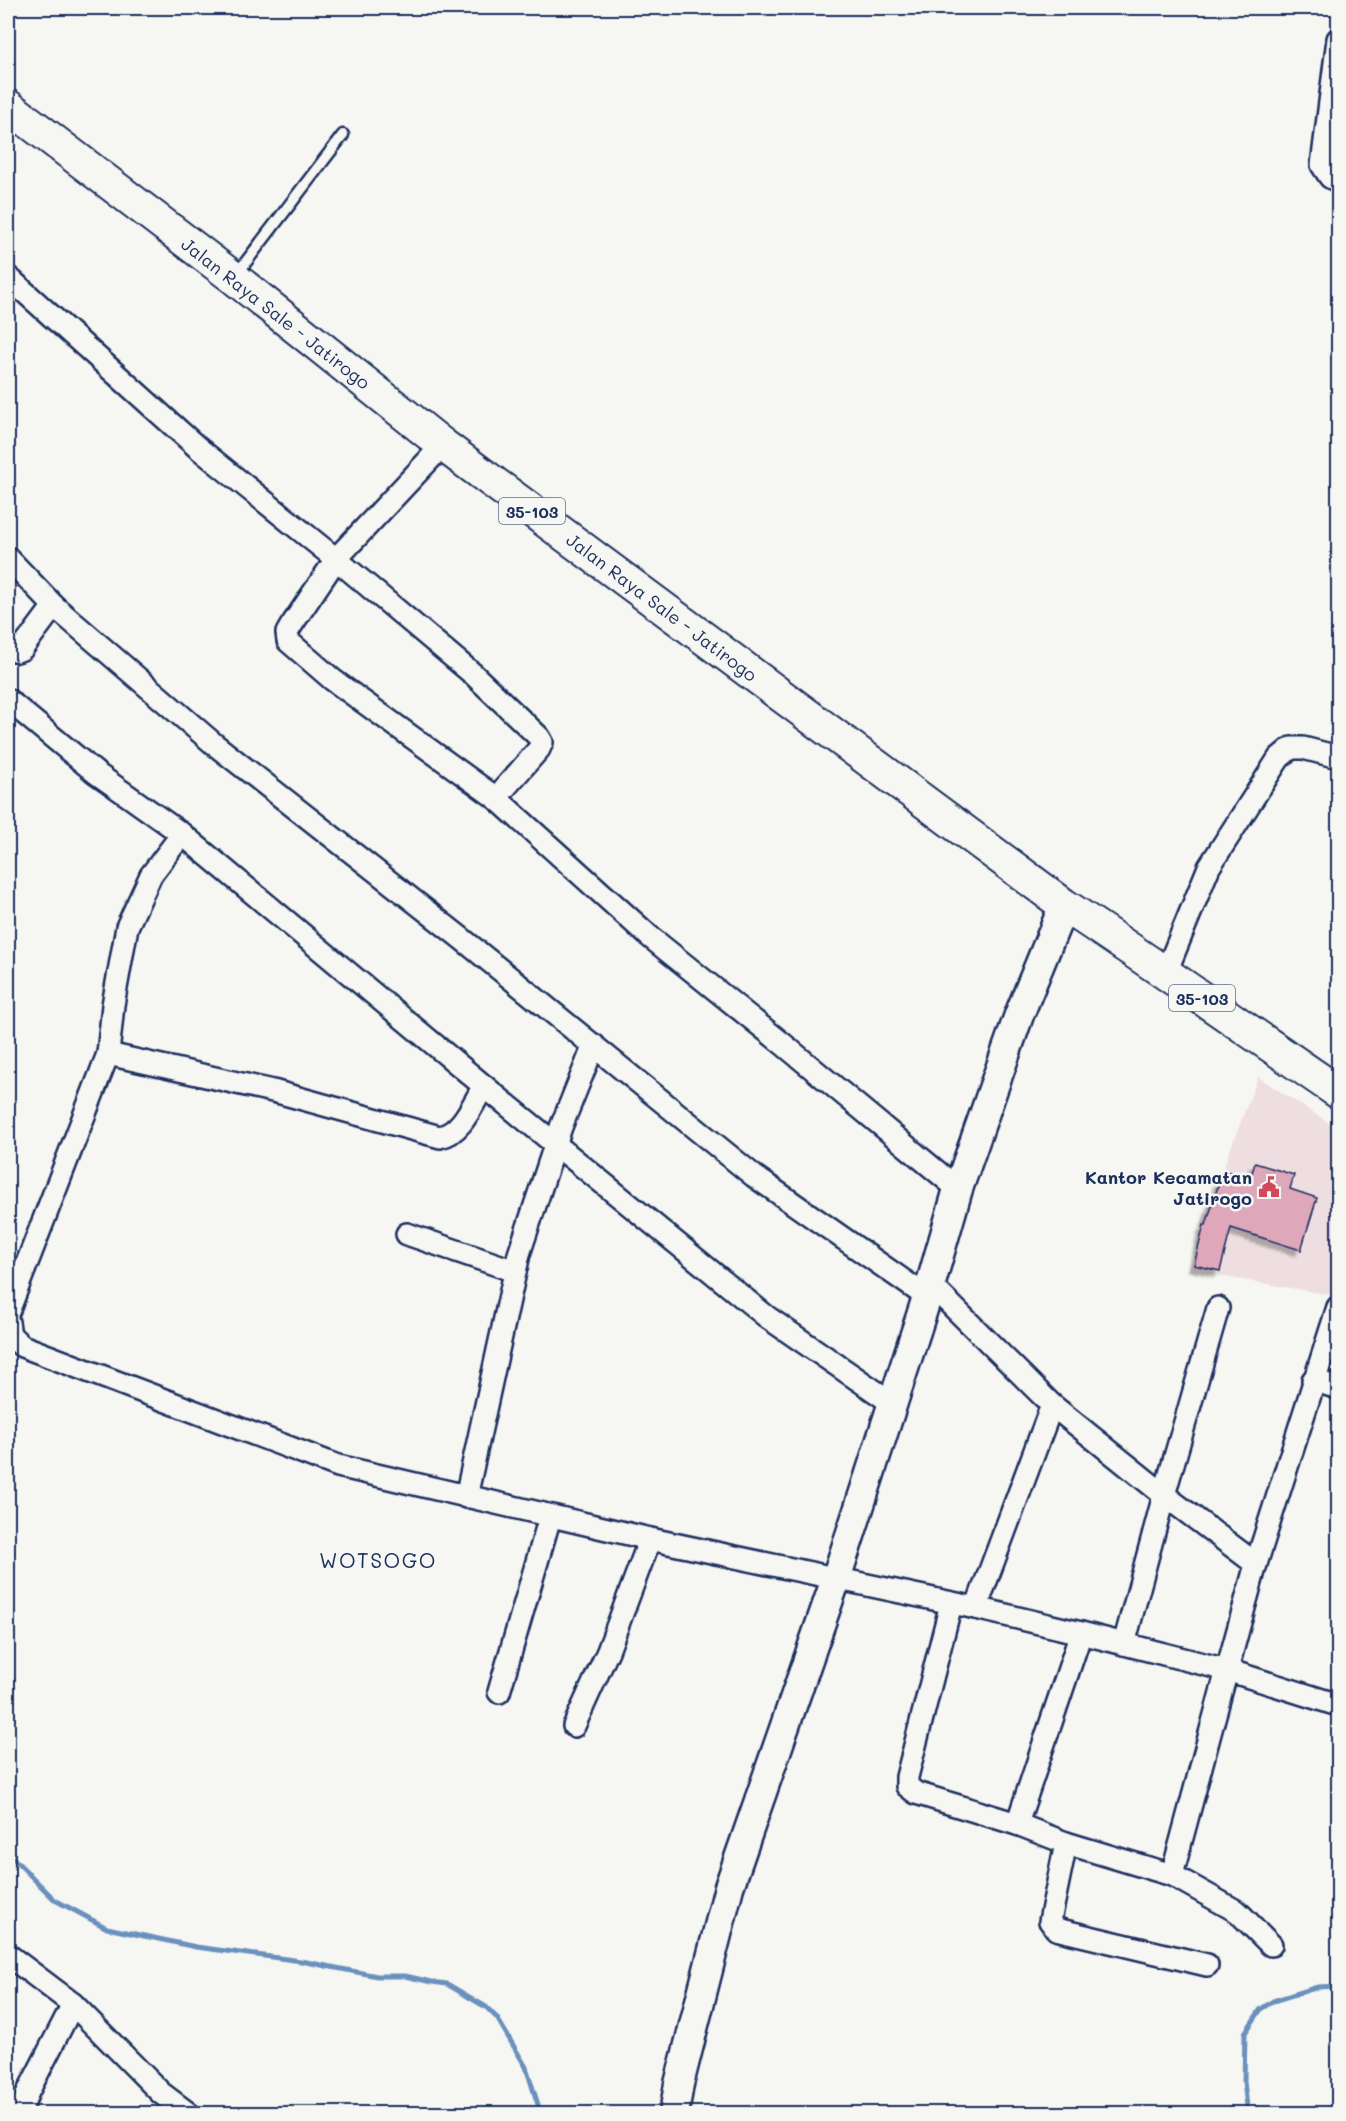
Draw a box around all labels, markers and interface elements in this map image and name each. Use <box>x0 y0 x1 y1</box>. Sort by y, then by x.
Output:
street label: Jalan Raya Sale - Jatirogo <box>177 232 376 394</box>
road number: 35-103 <box>499 498 565 524</box>
street label: Jalan Raya Sale - Jatirogo <box>562 527 763 687</box>
road number: 35-103 <box>1169 985 1235 1011</box>
place label: Kantor Kecamatan Jatirogo <box>1085 1165 1252 1210</box>
public building icon: Kantor Kecamatan Jatirogo <box>1257 1175 1281 1199</box>
district label: WOTSOGO <box>319 1546 437 1573</box>

